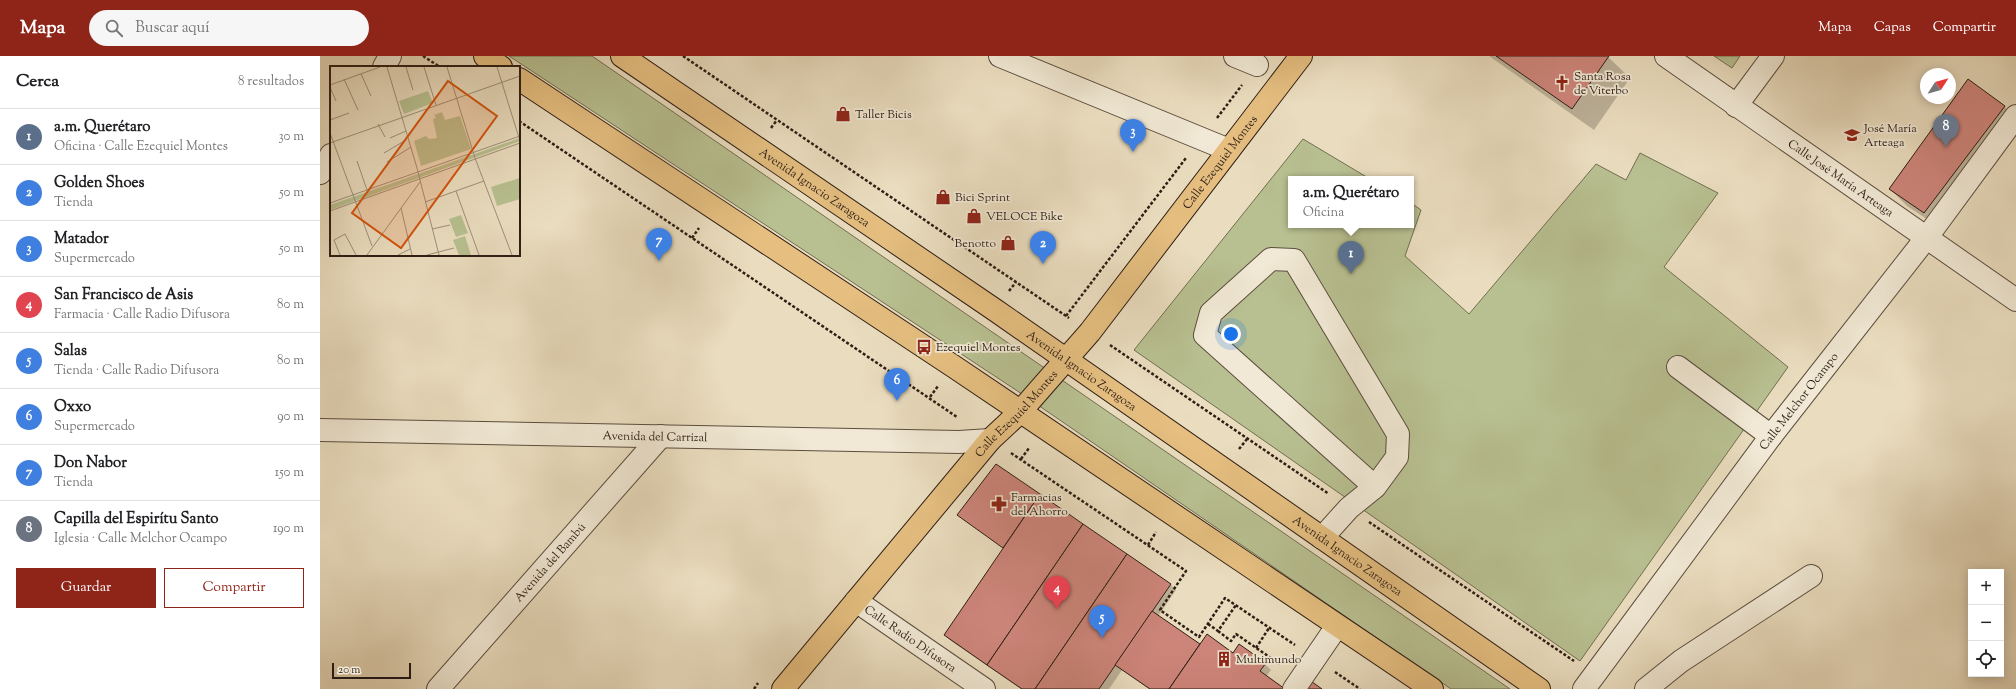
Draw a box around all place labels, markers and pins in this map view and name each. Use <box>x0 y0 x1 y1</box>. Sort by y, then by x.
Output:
place label: Santa Rosa de Viterbo <box>1574 68 1631 100</box>
church icon: Santa Rosa de Viterbo <box>1553 74 1571 92</box>
shop icon: Taller Bicis <box>834 105 852 123</box>
place label: Taller Bicis <box>855 106 912 124</box>
pin: 8 <box>1933 114 1959 147</box>
pin: 3 <box>1120 119 1146 152</box>
place label: José María Arteaga <box>1863 120 1917 152</box>
school or university icon: José María Arteaga <box>1843 126 1861 144</box>
shop icon: Bici Sprint <box>934 188 952 206</box>
place label: Bici Sprint <box>955 189 1010 207</box>
shop icon: VELOCE Bike <box>965 207 983 225</box>
place label: VELOCE Bike <box>986 208 1063 226</box>
pin: 7 <box>646 228 672 261</box>
pin: 2 <box>1030 231 1056 264</box>
shop icon: Benotto <box>999 234 1017 252</box>
place label: Benotto <box>955 235 996 253</box>
pin: 1 <box>1338 241 1364 274</box>
bus stop icon: Ezequiel Montes <box>915 338 933 356</box>
place label: Ezequiel Montes <box>936 339 1021 357</box>
pin: 6 <box>884 368 910 401</box>
place label: Farmacias del Ahorro <box>1011 489 1068 521</box>
pharmacy icon: Farmacias del Ahorro <box>990 495 1008 513</box>
pin: 4 <box>1044 576 1070 609</box>
pin: 5 <box>1089 605 1115 638</box>
building icon: Multimundo <box>1215 650 1233 668</box>
place label: Multimundo <box>1236 651 1302 669</box>

